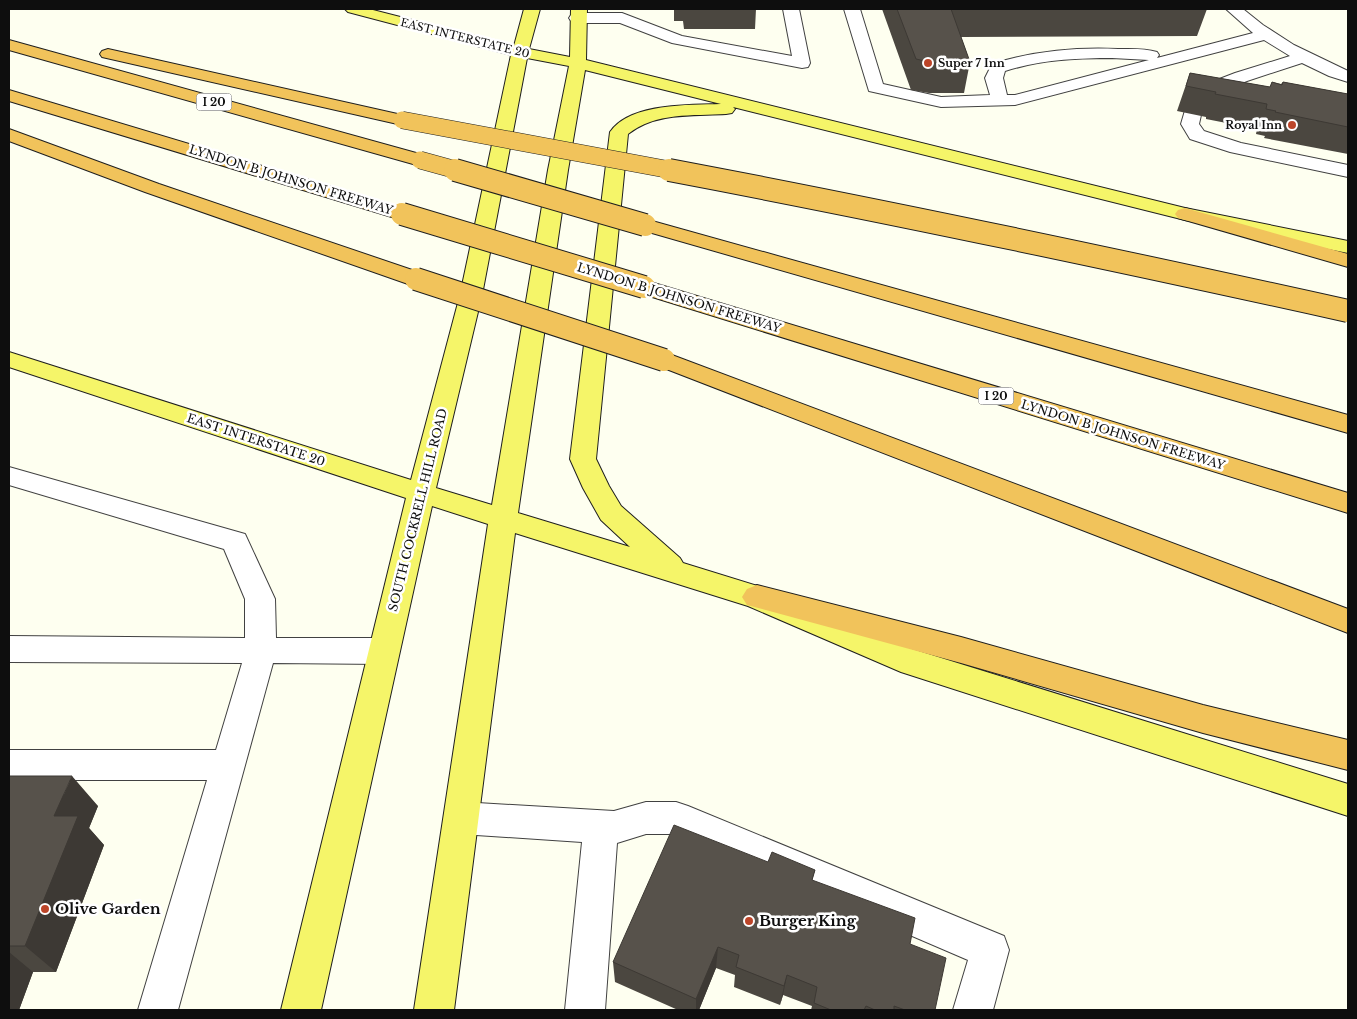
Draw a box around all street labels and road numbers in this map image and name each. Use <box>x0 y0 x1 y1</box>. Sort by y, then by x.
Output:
street label: EAST INTERSTATE 20 <box>399 15 531 61</box>
road number: I 20 <box>196 94 232 110</box>
street label: LYNDON B JOHNSON FREEWAY <box>187 141 395 218</box>
street label: LYNDON B JOHNSON FREEWAY <box>575 259 783 336</box>
road number: I 20 <box>978 388 1014 404</box>
street label: LYNDON B JOHNSON FREEWAY <box>1019 396 1227 473</box>
street label: SOUTH COCKRELL HILL ROAD <box>385 407 450 613</box>
street label: EAST INTERSTATE 20 <box>185 410 327 469</box>

